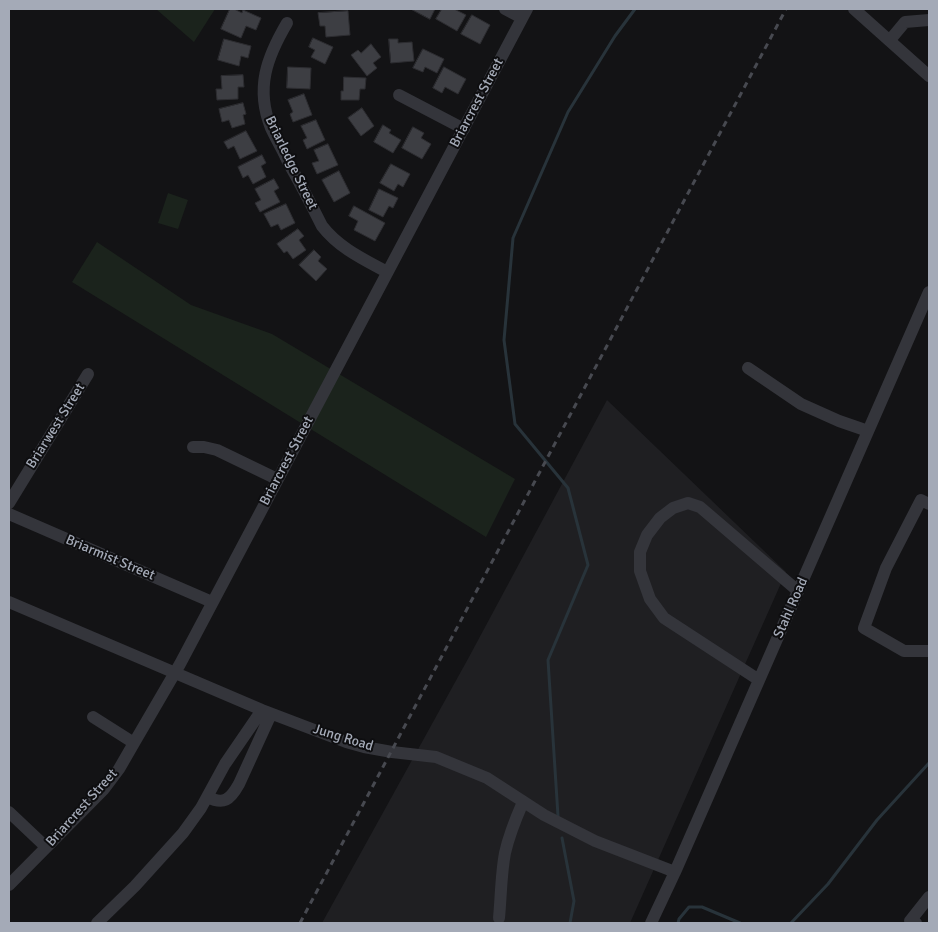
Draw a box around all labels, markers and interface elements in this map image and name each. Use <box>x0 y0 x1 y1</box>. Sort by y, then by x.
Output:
street label: Briarcrest Street <box>446 56 508 150</box>
street label: Briarledge Street <box>261 113 321 213</box>
street label: Briarwest Street <box>23 380 89 472</box>
street label: Briarcrest Street <box>256 414 318 508</box>
street label: Briarmist Street <box>63 532 157 584</box>
street label: Stahl Road <box>770 575 812 641</box>
street label: Jung Road <box>311 721 375 755</box>
street label: Briarcrest Street <box>43 766 121 850</box>

